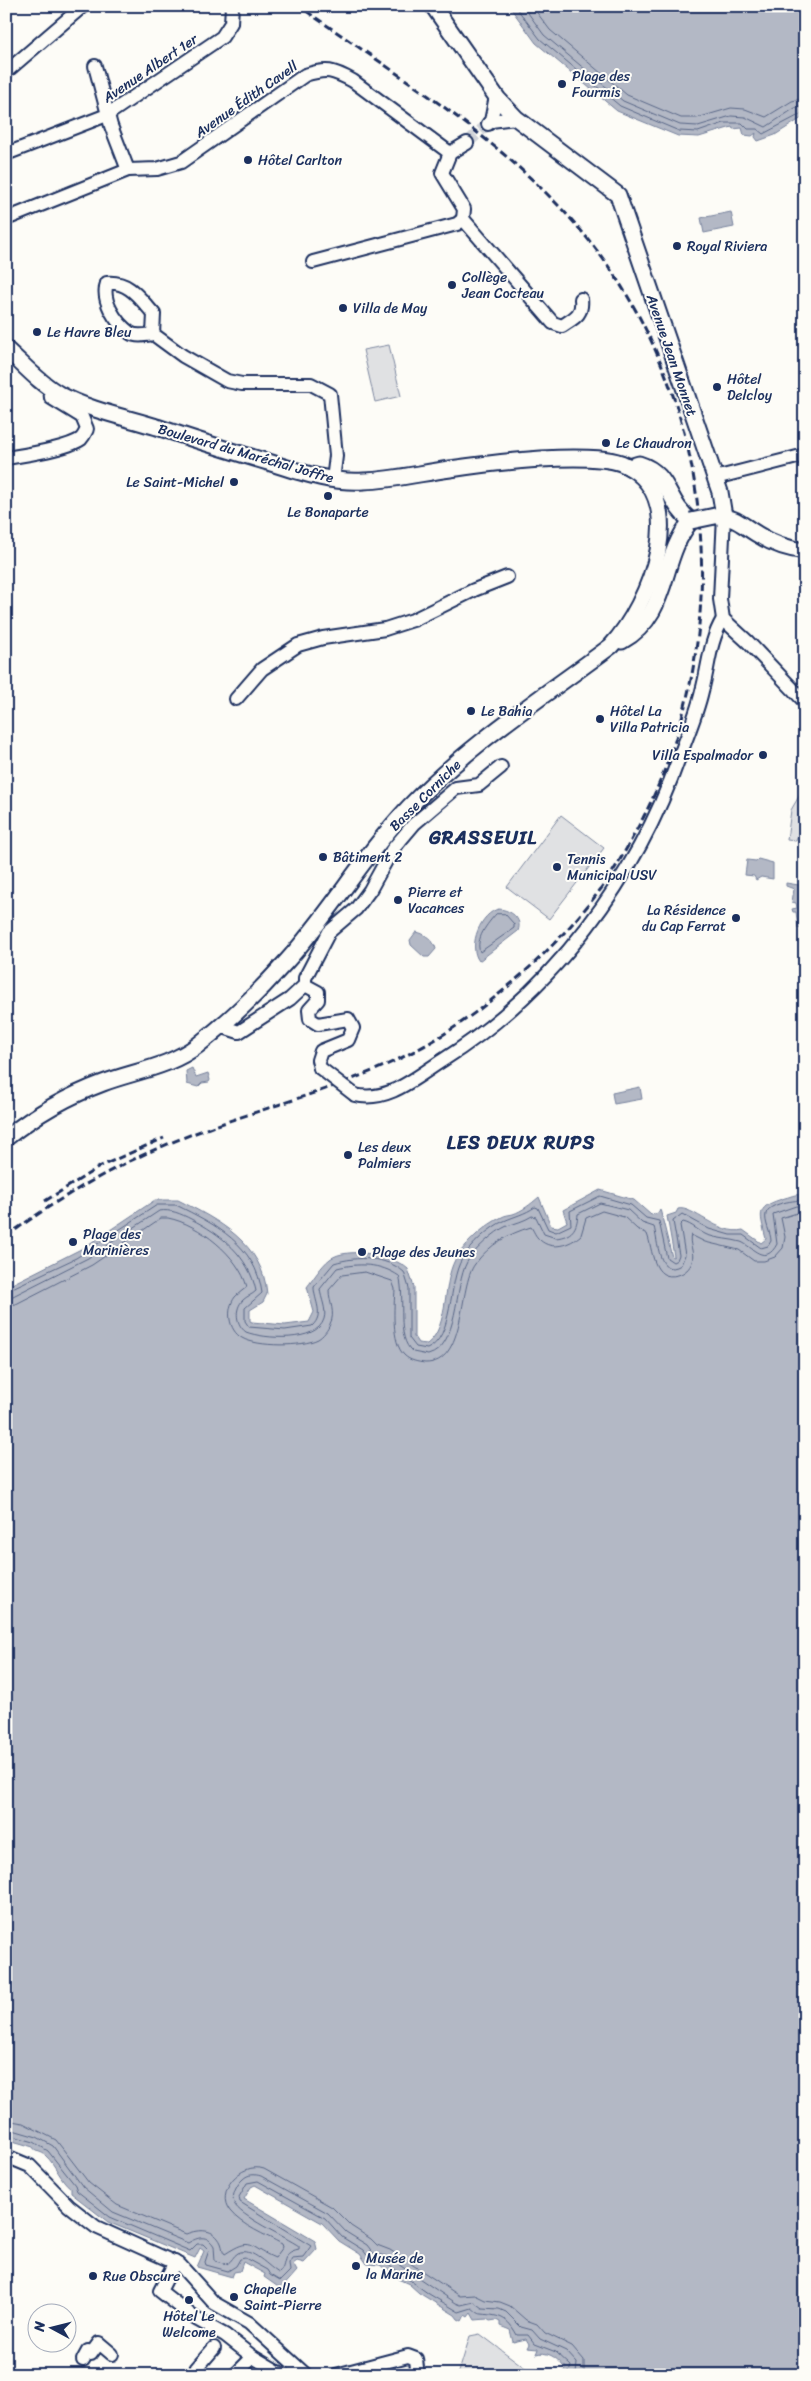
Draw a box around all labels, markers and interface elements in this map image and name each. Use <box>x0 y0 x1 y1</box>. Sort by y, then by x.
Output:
street label: Avenue Albert 1er <box>97 26 204 110</box>
street label: Avenue Édith Cavell <box>189 54 304 145</box>
place label: Plage des Fourmis <box>572 64 631 105</box>
marker: Plage des Fourmis <box>556 78 568 90</box>
place label: Hôtel Carlton <box>258 148 343 173</box>
marker: Hôtel Carlton <box>242 154 254 166</box>
place label: Royal Riviera <box>687 234 767 259</box>
marker: Royal Riviera <box>671 240 683 252</box>
place label: Collège Jean Cocteau <box>461 265 544 306</box>
marker: Collège Jean Cocteau <box>446 279 458 291</box>
street label: Avenue Jean Monnet <box>639 290 704 420</box>
place label: Villa de May <box>353 296 428 321</box>
marker: Villa de May <box>337 302 349 314</box>
place label: Le Havre Bleu <box>47 320 132 345</box>
marker: Le Havre Bleu <box>31 326 43 338</box>
place label: Hôtel Delcloy <box>727 367 773 408</box>
marker: Hôtel Delcloy <box>711 381 723 393</box>
street label: Boulevard du Maréchal Joffre <box>155 416 337 491</box>
place label: Le Chaudron <box>616 431 692 456</box>
marker: Le Chaudron <box>600 437 612 449</box>
place label: Le Saint-Michel <box>126 470 225 495</box>
marker: Le Saint-Michel <box>228 476 240 488</box>
marker: Le Bonaparte <box>322 490 334 502</box>
place label: Le Bonaparte <box>287 500 369 525</box>
place label: Le Bahia <box>481 699 533 724</box>
place label: Hôtel La Villa Patricia <box>610 699 689 740</box>
marker: Le Bahia <box>465 705 477 717</box>
marker: Hôtel La Villa Patricia <box>594 713 606 725</box>
place label: Villa Espalmador <box>652 743 754 768</box>
marker: Villa Espalmador <box>757 749 769 761</box>
street label: Basse Corniche <box>383 753 467 837</box>
district label: GRASSEUIL <box>428 821 537 854</box>
place label: Bâtiment 2 <box>333 845 402 870</box>
place label: Tennis Municipal USV <box>567 847 657 888</box>
marker: Bâtiment 2 <box>317 851 329 863</box>
marker: Tennis Municipal USV <box>551 861 563 873</box>
place label: Pierre et Vacances <box>408 880 465 921</box>
marker: Pierre et Vacances <box>392 894 404 906</box>
place label: La Résidence du Cap Ferrat <box>642 898 726 939</box>
marker: La Résidence du Cap Ferrat <box>730 912 742 924</box>
district label: LES DEUX RUPS <box>447 1126 595 1159</box>
place label: Les deux Palmiers <box>358 1135 412 1176</box>
marker: Les deux Palmiers <box>342 1149 354 1161</box>
place label: Plage des Marinières <box>83 1222 150 1263</box>
marker: Plage des Marinières <box>67 1236 79 1248</box>
place label: Plage des Jeunes <box>372 1240 475 1265</box>
marker: Plage des Jeunes <box>356 1246 368 1258</box>
place label: Musée de la Marine <box>366 2246 424 2287</box>
marker: Musée de la Marine <box>350 2260 362 2272</box>
place label: Rue Obscure <box>103 2264 180 2289</box>
marker: Rue Obscure <box>87 2270 99 2282</box>
place label: Chapelle Saint-Pierre <box>244 2277 322 2318</box>
marker: Chapelle Saint-Pierre <box>228 2291 240 2303</box>
marker: Hôtel Le Welcome <box>183 2294 195 2306</box>
north arrow <box>28 2304 78 2354</box>
place label: Hôtel Le Welcome <box>162 2304 216 2345</box>
text: N <box>26 2320 53 2334</box>

